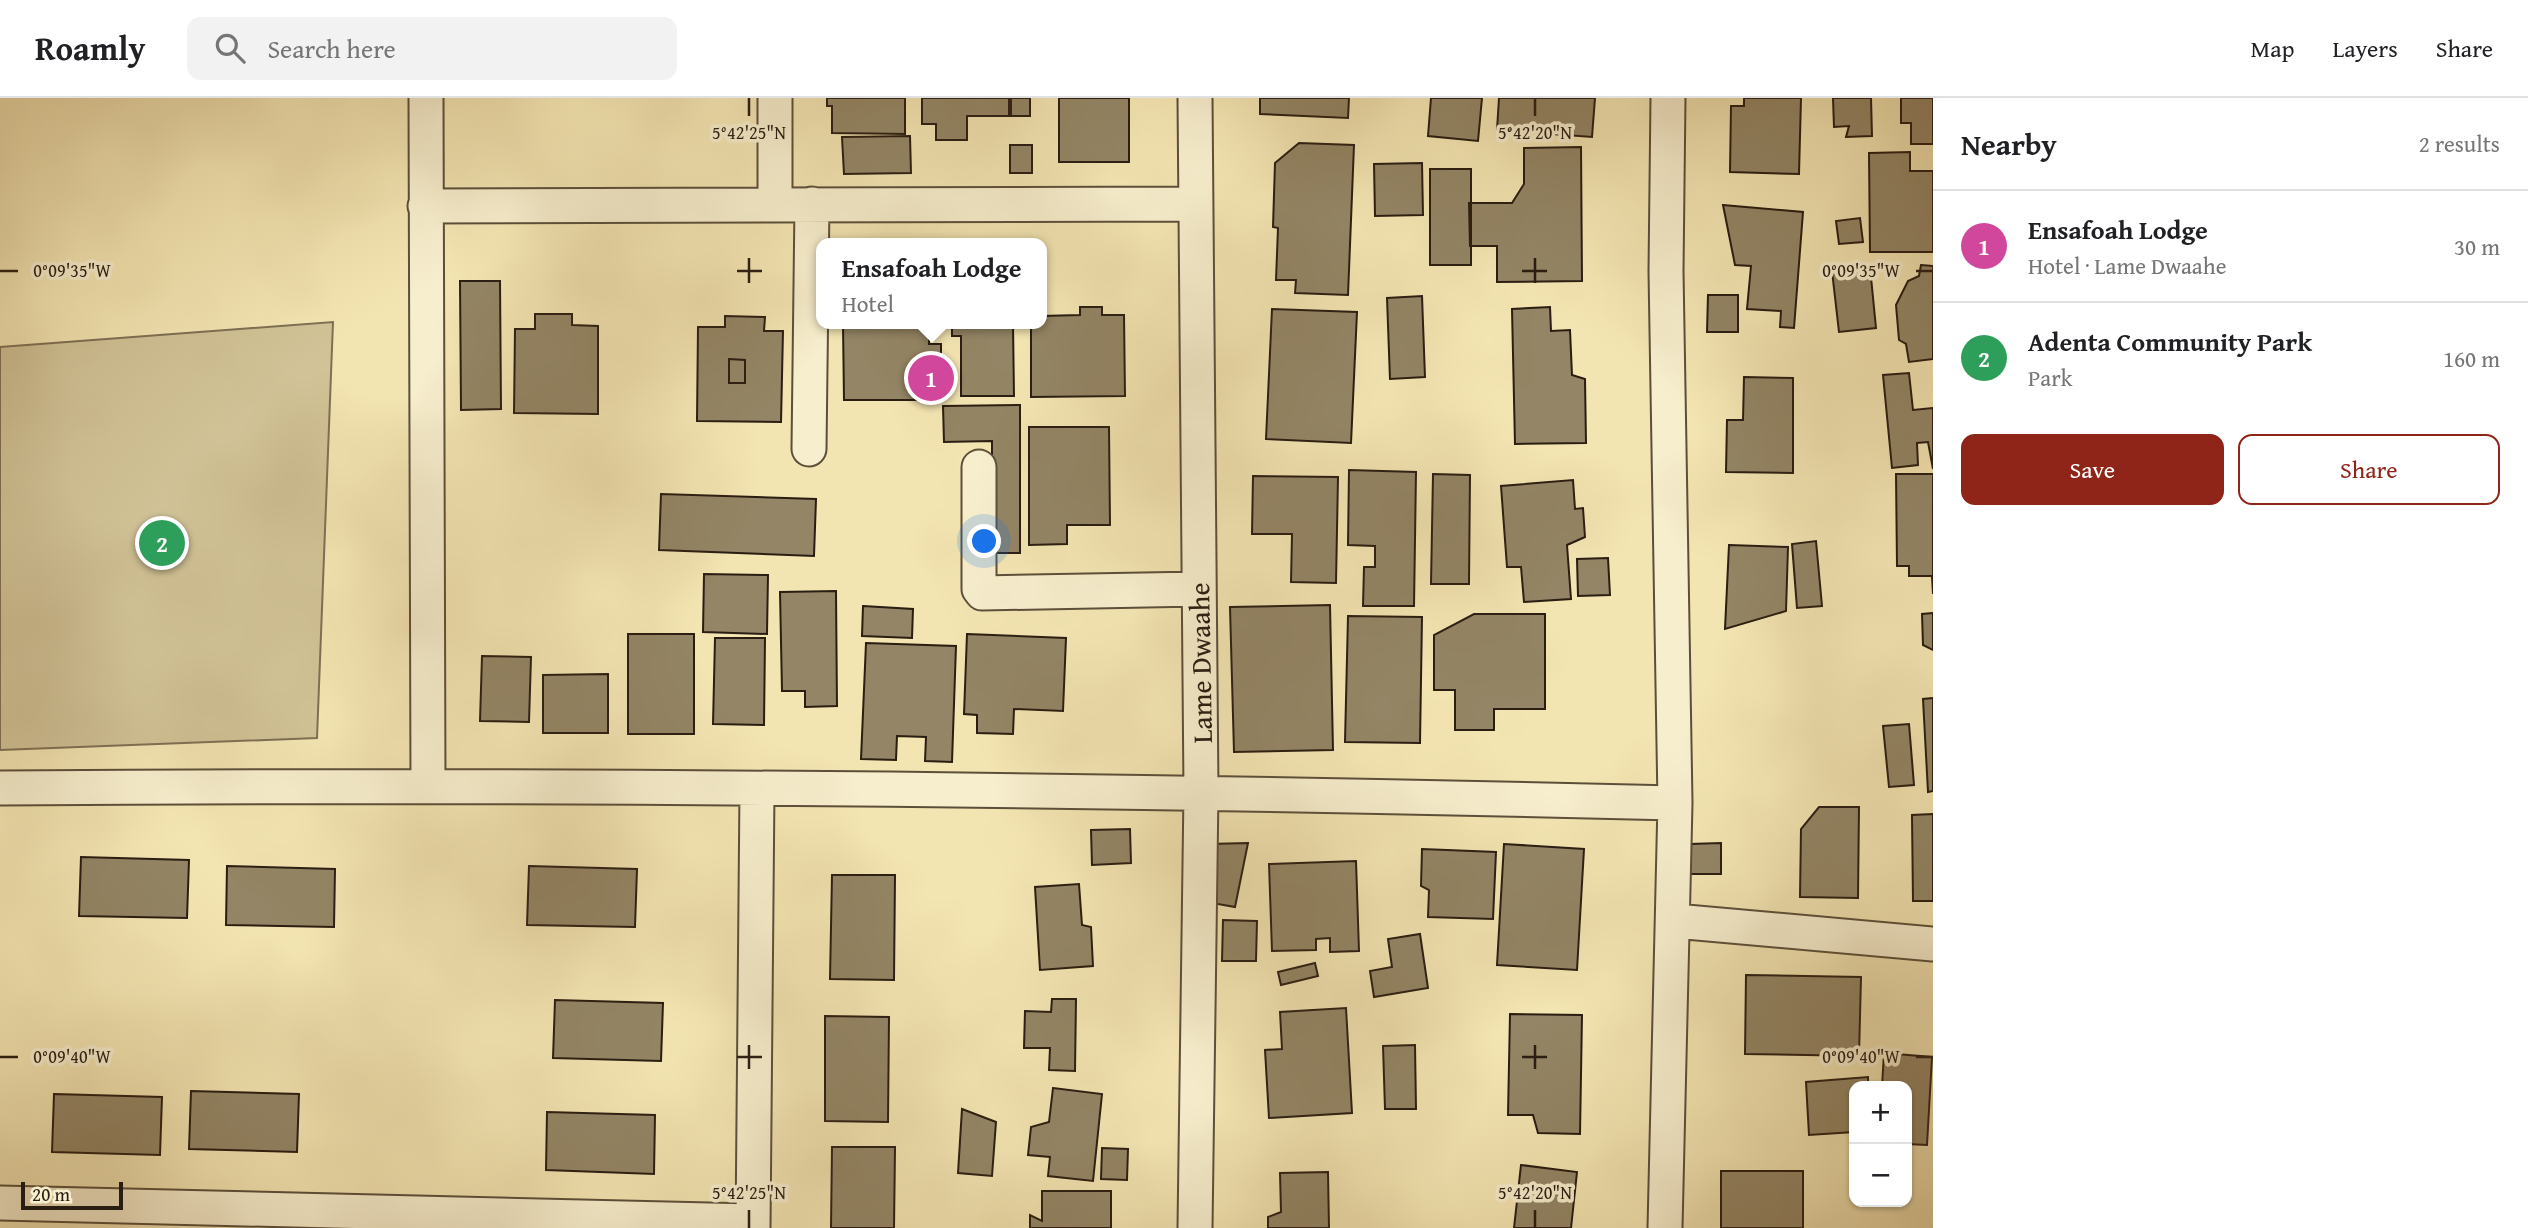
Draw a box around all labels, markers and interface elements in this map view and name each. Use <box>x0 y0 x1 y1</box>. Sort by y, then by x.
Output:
search box <box>187 17 677 80</box>
text: Roamly <box>35 24 145 72</box>
icon: search <box>211 29 249 67</box>
text: Search here <box>267 29 396 68</box>
text: Map <box>2251 31 2294 66</box>
text: Layers <box>2332 31 2398 66</box>
text: Share <box>2436 31 2493 66</box>
text: 5°42'25"N <box>712 119 786 146</box>
text: 5°42'20"N <box>1498 119 1572 146</box>
text: Nearby <box>1961 122 2057 166</box>
text: 2 results <box>2419 127 2500 160</box>
text: Ensafoah Lodge <box>2028 210 2208 249</box>
text: 1 <box>1978 230 1990 263</box>
text: 30 m <box>2454 230 2500 263</box>
popup <box>816 238 1047 329</box>
text: Ensafoah Lodge <box>842 248 1021 287</box>
text: Hotel · Lame Dwaahe <box>2028 249 2226 282</box>
text: 0°09'35"W <box>33 257 112 284</box>
text: 0°09'35"W <box>1822 257 1901 284</box>
text: Hotel <box>842 287 894 320</box>
text: Adenta Community Park <box>2028 322 2312 361</box>
text: 2 <box>1978 342 1990 375</box>
text: 160 m <box>2443 342 2500 375</box>
pin: 1 <box>908 352 954 404</box>
text: Park <box>2028 361 2072 394</box>
button: Save <box>1961 434 2224 505</box>
button: Share <box>2238 434 2500 505</box>
pin: 2 <box>139 517 185 569</box>
your location <box>967 524 1001 558</box>
street label: Lame Dwaahe <box>1178 582 1222 744</box>
text: 0°09'40"W <box>33 1043 112 1070</box>
text: 0°09'40"W <box>1822 1043 1901 1070</box>
map controls <box>1849 1081 1912 1207</box>
button: + <box>1849 1081 1912 1144</box>
button: − <box>1849 1144 1912 1207</box>
scale bar <box>21 1179 122 1211</box>
text: 5°42'25"N <box>712 1179 786 1206</box>
text: 5°42'20"N <box>1498 1179 1572 1206</box>
text: 20 m <box>32 1180 70 1208</box>

